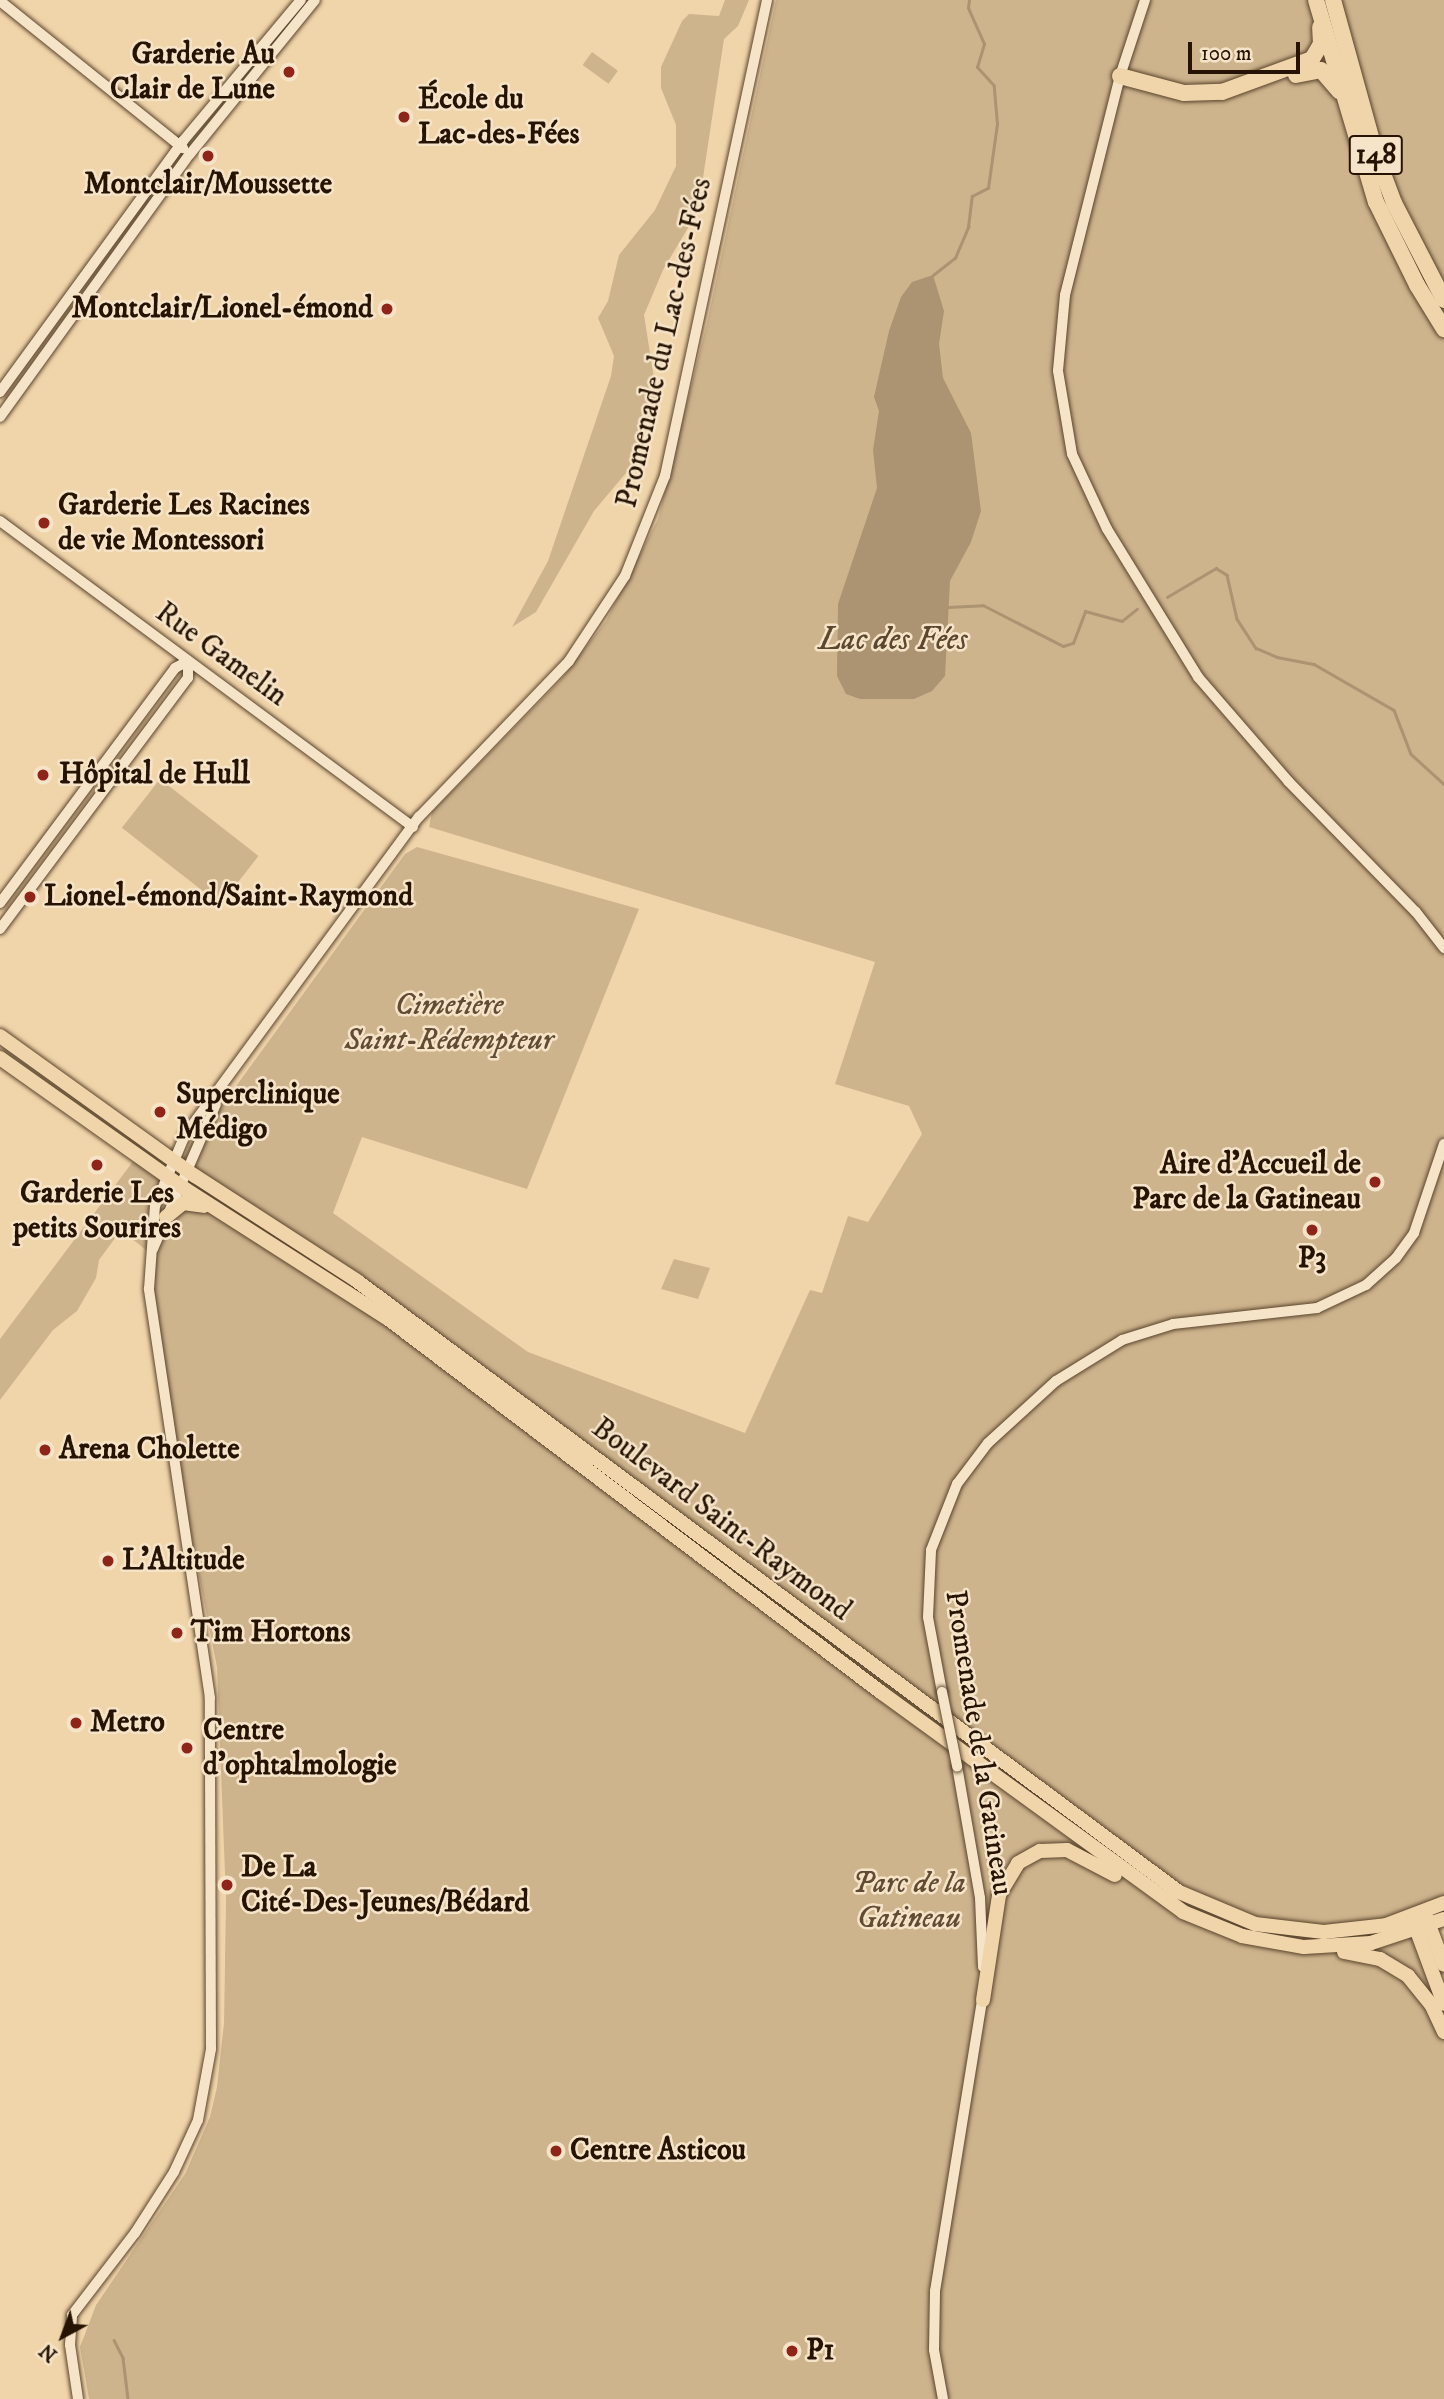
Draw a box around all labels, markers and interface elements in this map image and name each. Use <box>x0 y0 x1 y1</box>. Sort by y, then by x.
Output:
scale bar <box>1192 28 1304 72</box>
place label: Garderie Au Clair de Lune <box>110 37 275 107</box>
text: 100 m <box>1201 41 1252 67</box>
marker: Garderie Au Clair de Lune <box>281 64 297 80</box>
place label: École du Lac-des-Fées <box>418 82 580 152</box>
marker: École du Lac-des-Fées <box>396 109 412 125</box>
road number: 148 <box>1348 130 1404 180</box>
marker: Montclair/Moussette <box>200 148 216 164</box>
place label: Montclair/Moussette <box>84 167 332 203</box>
street label: Promenade du Lac-des-Fées <box>609 174 721 512</box>
place label: Montclair/Lionel-émond <box>71 291 373 327</box>
marker: Montclair/Lionel-émond <box>379 301 395 317</box>
place label: Garderie Les Racines de vie Montessori <box>58 488 310 558</box>
marker: Garderie Les Racines de vie Montessori <box>36 515 52 531</box>
street label: Rue Gamelin <box>148 595 294 715</box>
water label: Lac des Fées <box>819 621 967 659</box>
place label: Hôpital de Hull <box>59 757 250 793</box>
marker: Hôpital de Hull <box>33 765 53 785</box>
place label: Lionel-émond/Saint-Raymond <box>44 879 413 915</box>
marker: Lionel-émond/Saint-Raymond <box>22 889 38 905</box>
park label: Cimetière Saint-Rédempteur <box>344 988 554 1058</box>
place label: Superclinique Médigo <box>176 1077 340 1148</box>
marker: Superclinique Médigo <box>150 1102 170 1122</box>
place label: Aire d'Accueil de Parc de la Gatineau <box>1132 1147 1361 1218</box>
marker: Garderie Les petits Sourires <box>89 1157 105 1173</box>
marker: Aire d'Accueil de Parc de la Gatineau <box>1367 1174 1383 1190</box>
place label: Garderie Les petits Sourires <box>13 1176 181 1246</box>
marker: P3 <box>1304 1222 1320 1238</box>
place label: P3 <box>1298 1241 1326 1277</box>
street label: Boulevard Saint-Raymond <box>584 1411 858 1629</box>
place label: Arena Cholette <box>59 1432 240 1468</box>
marker: Arena Cholette <box>37 1442 53 1458</box>
place label: L'Altitude <box>122 1543 245 1579</box>
marker: L'Altitude <box>100 1553 116 1569</box>
street label: Promenade de la Gatineau <box>936 1588 1020 1898</box>
place label: Tim Hortons <box>191 1615 351 1651</box>
marker: Tim Hortons <box>169 1625 185 1641</box>
place label: Metro <box>90 1705 165 1741</box>
place label: Centre d'ophtalmologie <box>203 1713 397 1784</box>
marker: Metro <box>68 1715 84 1731</box>
marker: Centre d'ophtalmologie <box>177 1738 197 1758</box>
place label: De La Cité-Des-Jeunes/Bédard <box>241 1850 529 1920</box>
park label: Parc de la Gatineau <box>852 1866 966 1937</box>
marker: De La Cité-Des-Jeunes/Bédard <box>219 1877 235 1893</box>
place label: Centre Asticou <box>570 2133 746 2169</box>
marker: Centre Asticou <box>548 2143 564 2159</box>
north arrow <box>28 2301 98 2371</box>
place label: P1 <box>806 2333 834 2369</box>
text: N <box>35 2338 62 2366</box>
marker: P1 <box>784 2343 800 2359</box>

